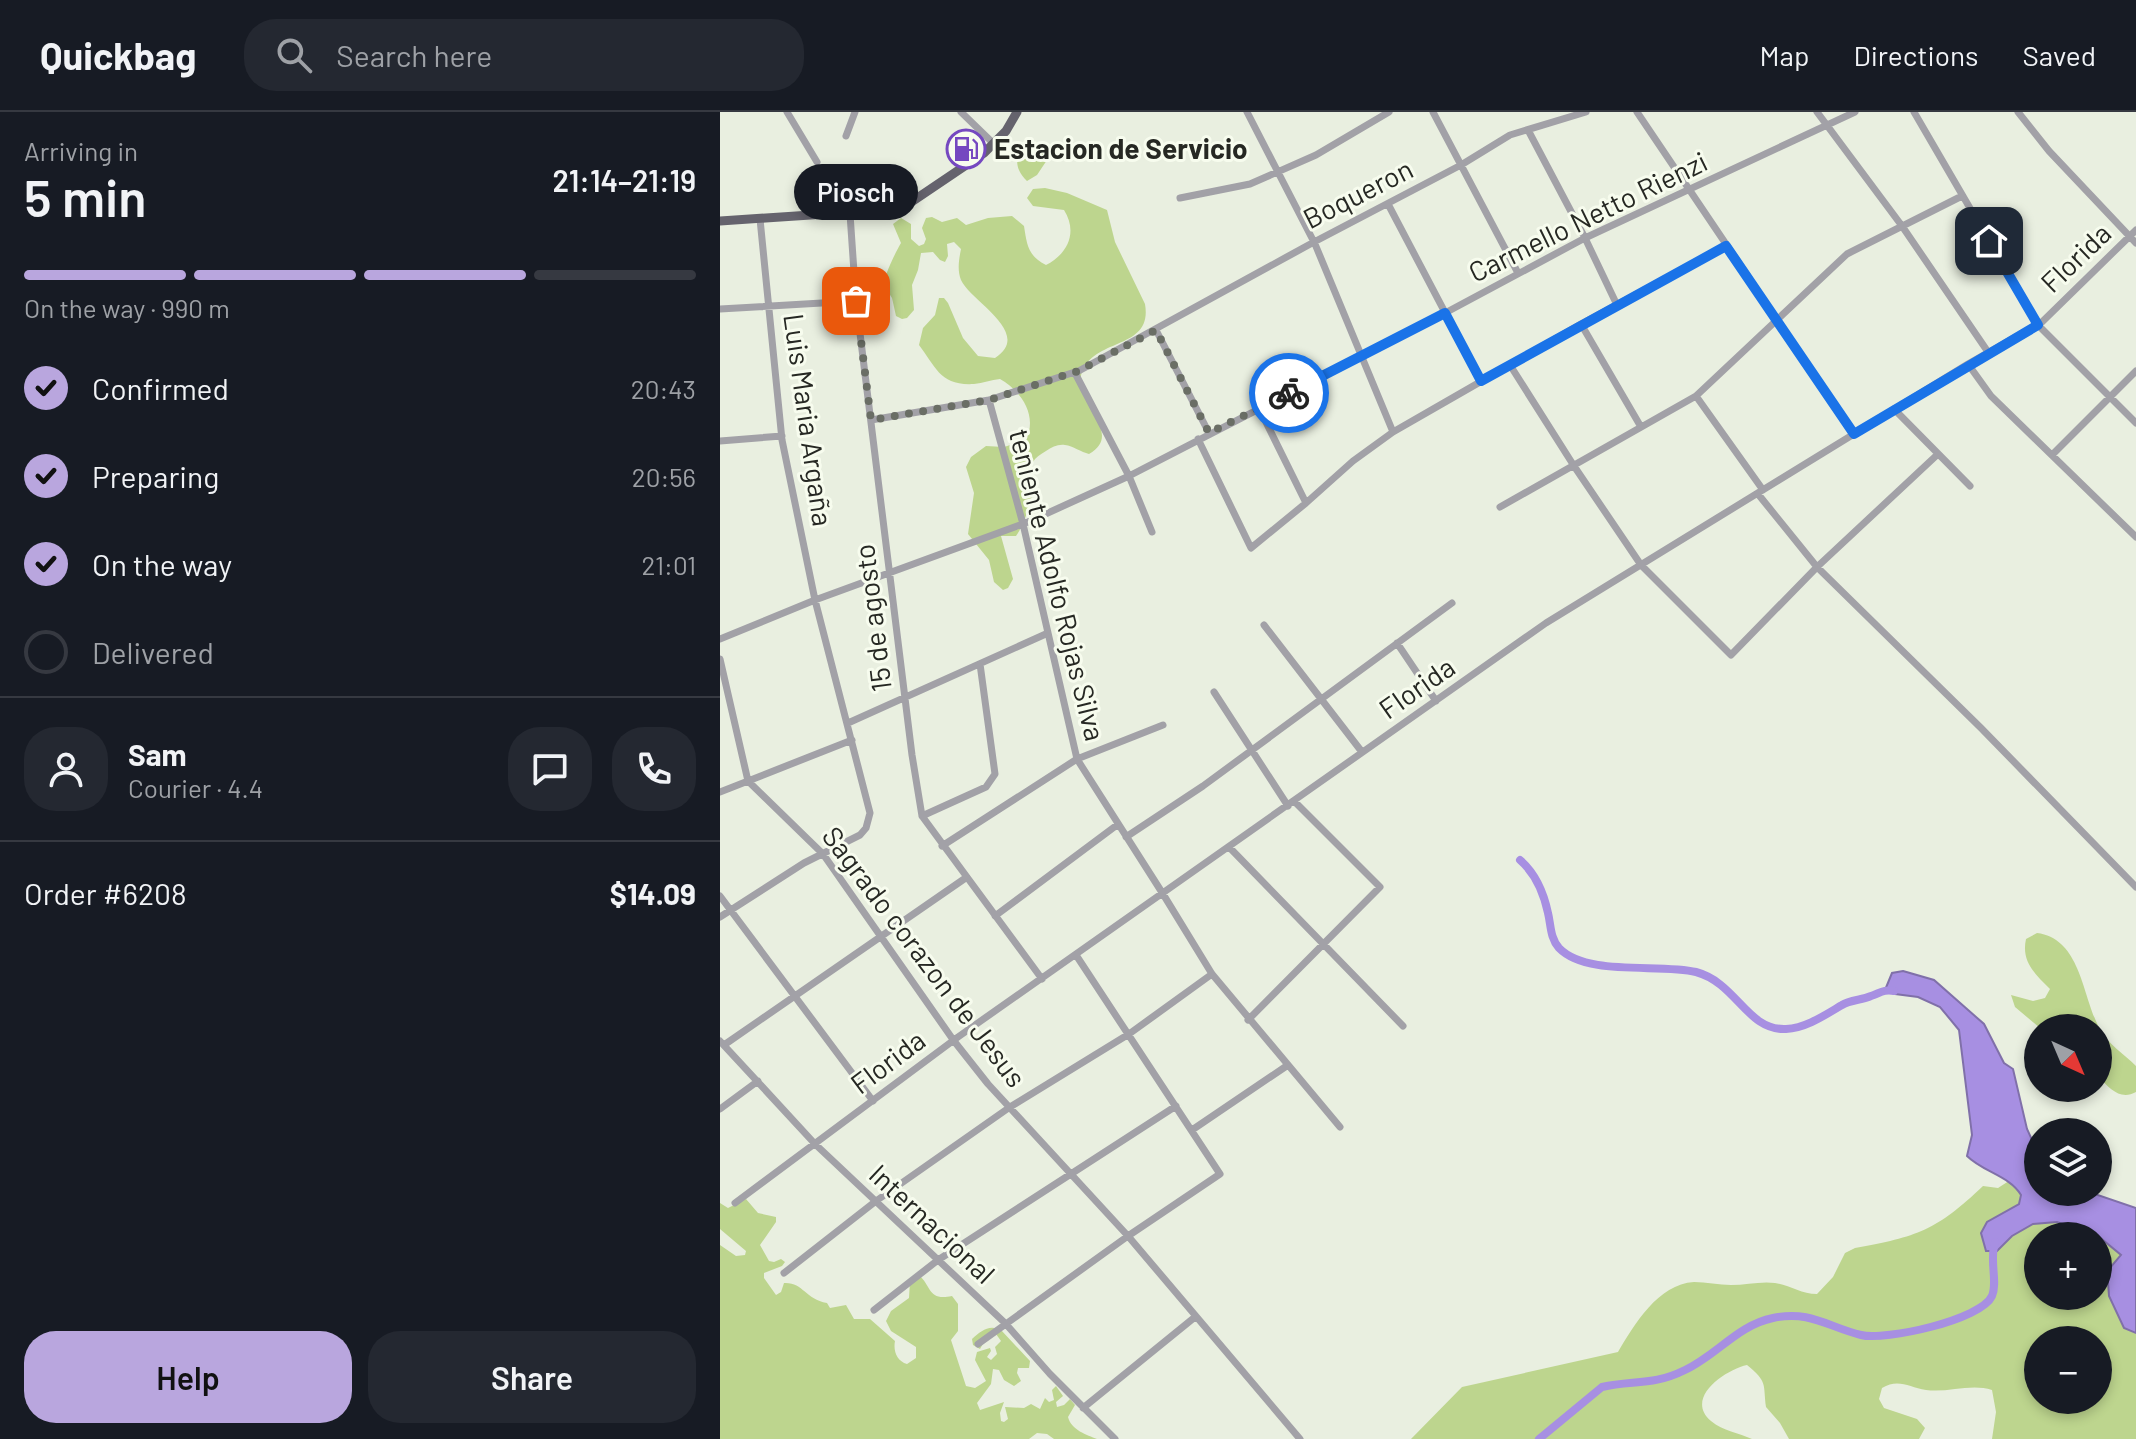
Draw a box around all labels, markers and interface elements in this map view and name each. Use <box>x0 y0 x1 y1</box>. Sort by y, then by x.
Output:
search box <box>244 19 804 91</box>
text: Quickbag <box>40 32 196 78</box>
icon: search <box>272 33 316 77</box>
text: Search here <box>336 37 492 73</box>
text: Map <box>1760 38 1809 72</box>
text: Directions <box>1853 38 1979 72</box>
text: Saved <box>2023 38 2096 72</box>
fuel station icon: Estacion de Servicio <box>945 128 987 170</box>
place label: Estacion de Servicio <box>994 131 1248 165</box>
text: Arriving in <box>24 135 138 166</box>
street label: Carmello Netto Rienzi <box>1463 144 1712 289</box>
street label: Boqueron <box>1297 151 1418 235</box>
text: 21:14–21:19 <box>552 162 696 198</box>
text: 5 min <box>24 165 147 227</box>
callout: Piosch <box>794 165 918 221</box>
text: Piosch <box>817 176 895 207</box>
pin <box>1955 207 2023 275</box>
street label: Florida <box>2033 216 2118 299</box>
icon: home <box>1967 219 2011 263</box>
pin <box>822 267 890 335</box>
icon: bag <box>834 279 878 323</box>
text: On the way · 990 m <box>24 292 230 323</box>
street label: Luis Maria Argaña <box>777 311 841 528</box>
courier <box>1249 353 1329 433</box>
icon: check <box>24 366 68 410</box>
text: Confirmed <box>92 370 229 406</box>
icon: bike <box>1267 371 1311 415</box>
text: 20:43 <box>631 373 696 404</box>
street label: teniente Adolfo Rojas Silva <box>1003 425 1113 744</box>
icon: check <box>24 454 68 498</box>
text: Preparing <box>92 458 219 494</box>
text: 20:56 <box>632 461 696 492</box>
icon: check <box>24 542 68 586</box>
street label: 15 de agosto <box>846 542 898 694</box>
text: On the way <box>92 546 232 582</box>
text: 21:01 <box>641 549 696 580</box>
text: Delivered <box>92 634 214 670</box>
street label: Florida <box>1372 649 1461 725</box>
button: person <box>24 727 108 811</box>
button: chat <box>508 727 592 811</box>
button: phone <box>612 727 696 811</box>
text: Sam <box>128 736 187 772</box>
text: Courier · 4.4 <box>128 772 263 803</box>
street label: Sagrado corazon de Jesus <box>816 819 1034 1093</box>
text: Order #6208 <box>24 875 187 911</box>
text: $14.09 <box>610 875 696 911</box>
north arrow <box>2024 1014 2112 1102</box>
map controls <box>2024 1014 2112 1414</box>
street label: Florida <box>843 1022 931 1100</box>
button: layers <box>2024 1118 2112 1206</box>
street label: Internacional <box>863 1156 1003 1290</box>
button: + <box>2024 1222 2112 1310</box>
button: − <box>2024 1326 2112 1414</box>
button: Help <box>24 1331 352 1423</box>
button: Share <box>368 1331 696 1423</box>

